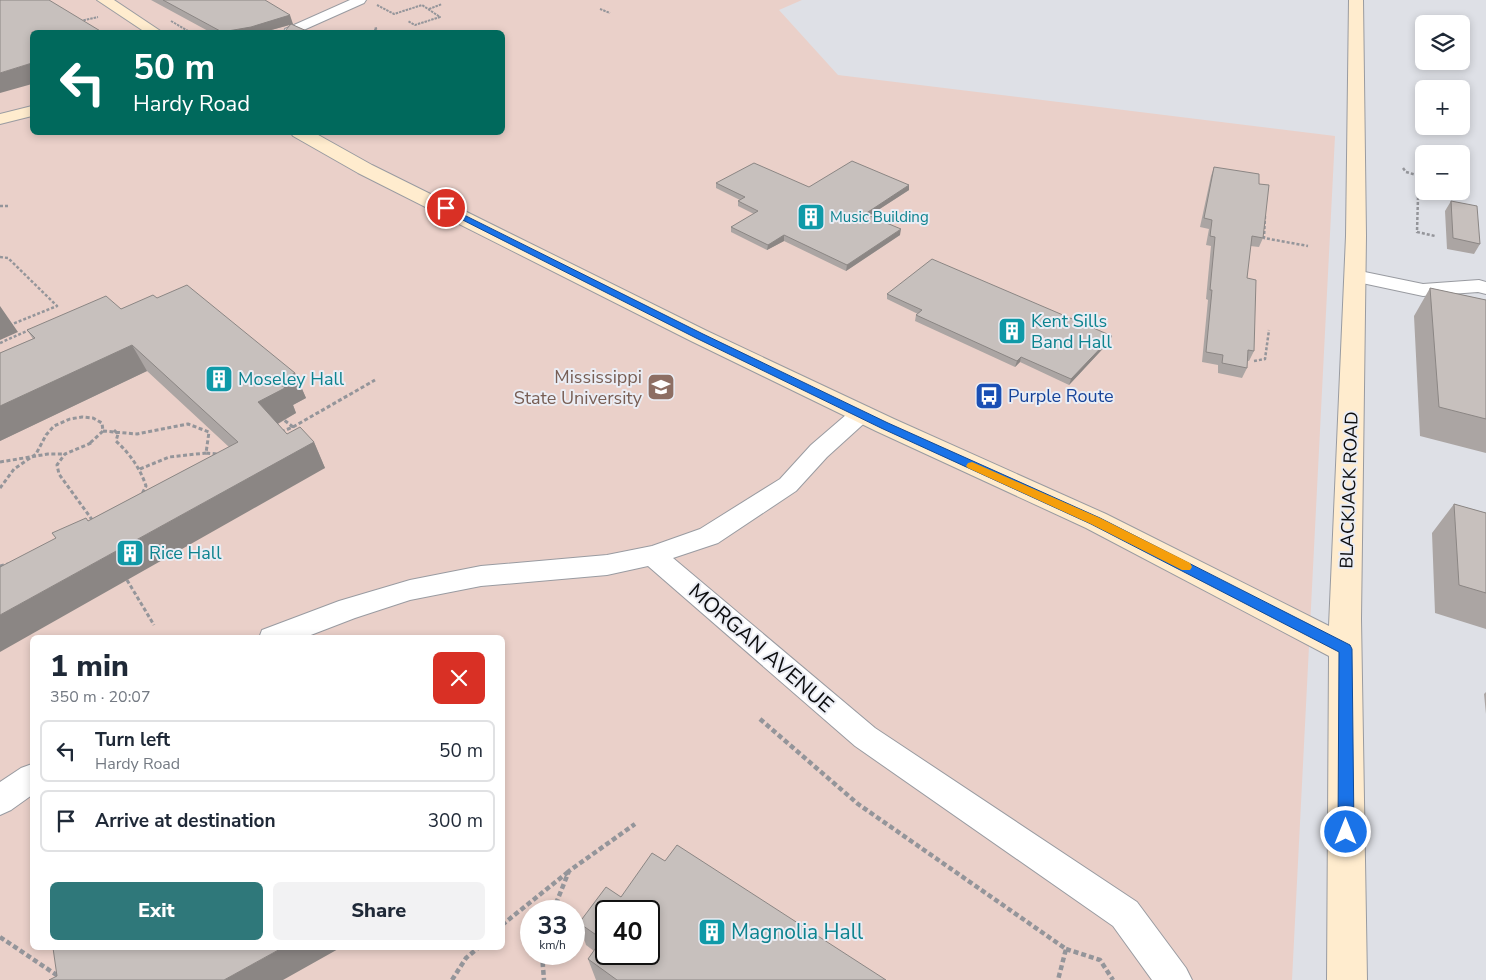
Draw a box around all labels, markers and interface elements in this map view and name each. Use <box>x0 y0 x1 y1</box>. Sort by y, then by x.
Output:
map controls <box>1415 15 1470 200</box>
button: layers <box>1415 15 1470 70</box>
text: 50 m <box>133 44 215 91</box>
icon: left <box>50 50 115 115</box>
button: + <box>1415 80 1470 135</box>
text: Hardy Road <box>133 89 250 119</box>
button: − <box>1415 145 1470 200</box>
pin <box>425 187 467 229</box>
icon: arrive <box>432 194 460 222</box>
building icon: Music Building <box>796 202 826 232</box>
place label: Music Building <box>830 207 929 227</box>
place label: Kent Sills Band Hall <box>1031 309 1113 354</box>
building icon: Kent Sills Band Hall <box>997 316 1027 346</box>
building icon: Moseley Hall <box>204 364 234 394</box>
place label: Mississippi State University <box>514 365 643 410</box>
place label: Moseley Hall <box>238 367 345 391</box>
school or university icon: Mississippi State University <box>646 372 676 402</box>
bus stop icon: Purple Route <box>974 381 1004 411</box>
place label: Purple Route <box>1008 384 1113 408</box>
street label: BLACKJACK ROAD <box>1334 411 1364 569</box>
building icon: Rice Hall <box>115 538 145 568</box>
place label: Rice Hall <box>149 541 222 565</box>
street label: MORGAN AVENUE <box>683 577 839 719</box>
text: 1 min <box>50 646 129 687</box>
button: close <box>433 652 485 704</box>
text: 350 m · 20:07 <box>50 686 151 708</box>
text: Turn left <box>95 727 170 753</box>
icon: left <box>52 737 80 765</box>
text: 50 m <box>439 738 483 764</box>
text: Hardy Road <box>95 753 180 775</box>
position arrow <box>1319 805 1371 857</box>
icon: arrive <box>52 807 80 835</box>
text: Arrive at destination <box>95 808 276 834</box>
text: 300 m <box>428 808 483 834</box>
button: Exit <box>50 882 263 940</box>
button: Share <box>273 882 485 940</box>
speed limit sign: 40 <box>595 900 660 965</box>
text: 33 <box>537 909 568 943</box>
building icon: Magnolia Hall <box>697 917 727 947</box>
place label: Magnolia Hall <box>731 918 864 946</box>
text: km/h <box>539 937 566 953</box>

